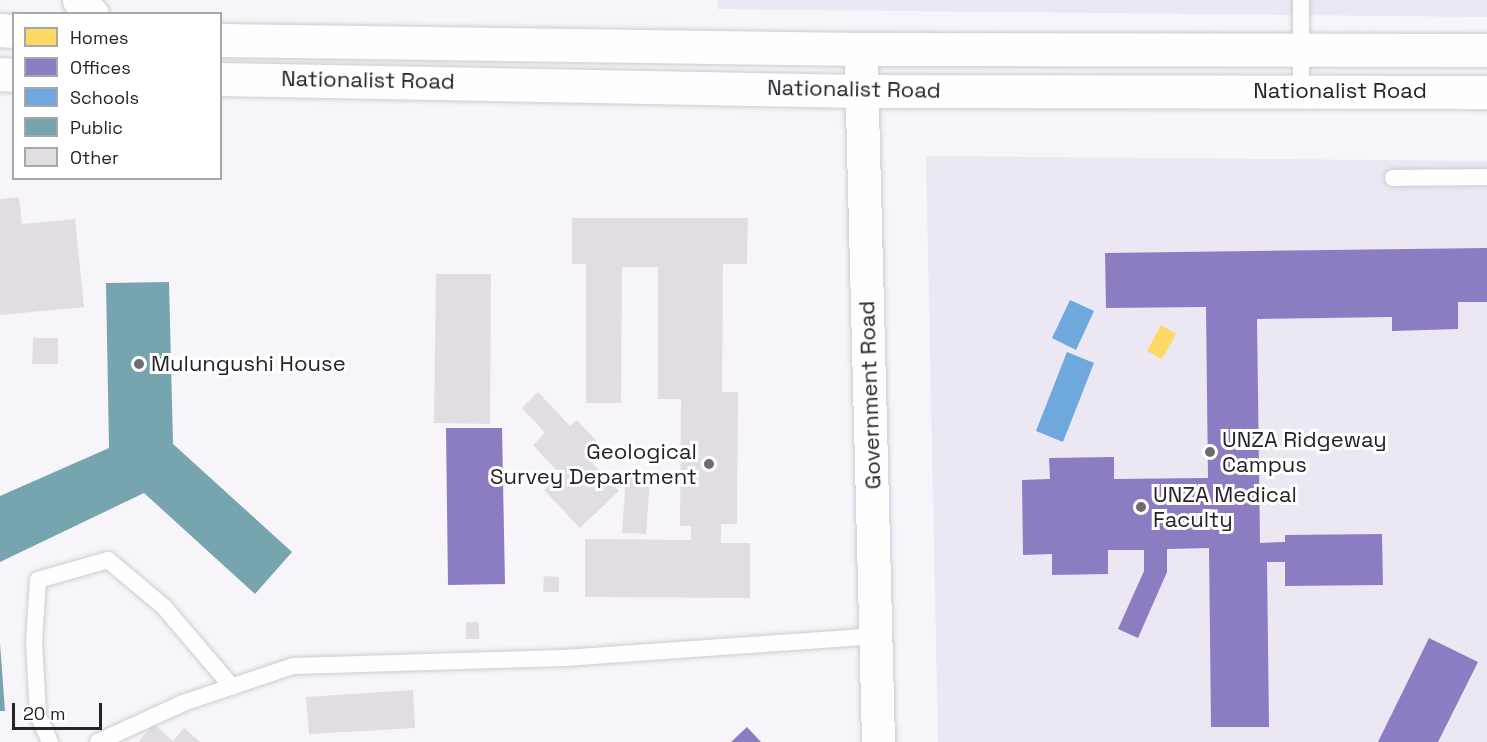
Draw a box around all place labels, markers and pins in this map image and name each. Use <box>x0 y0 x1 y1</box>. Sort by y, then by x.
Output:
place label: Mulungushi House <box>151 351 346 377</box>
marker: Mulungushi House <box>132 357 146 371</box>
place label: UNZA Ridgeway Campus <box>1222 426 1387 478</box>
place label: Geological Survey Department <box>490 438 697 490</box>
marker: UNZA Ridgeway Campus <box>1203 445 1217 459</box>
marker: Geological Survey Department <box>702 457 716 471</box>
place label: UNZA Medical Faculty <box>1153 481 1297 532</box>
marker: UNZA Medical Faculty <box>1134 500 1148 514</box>

